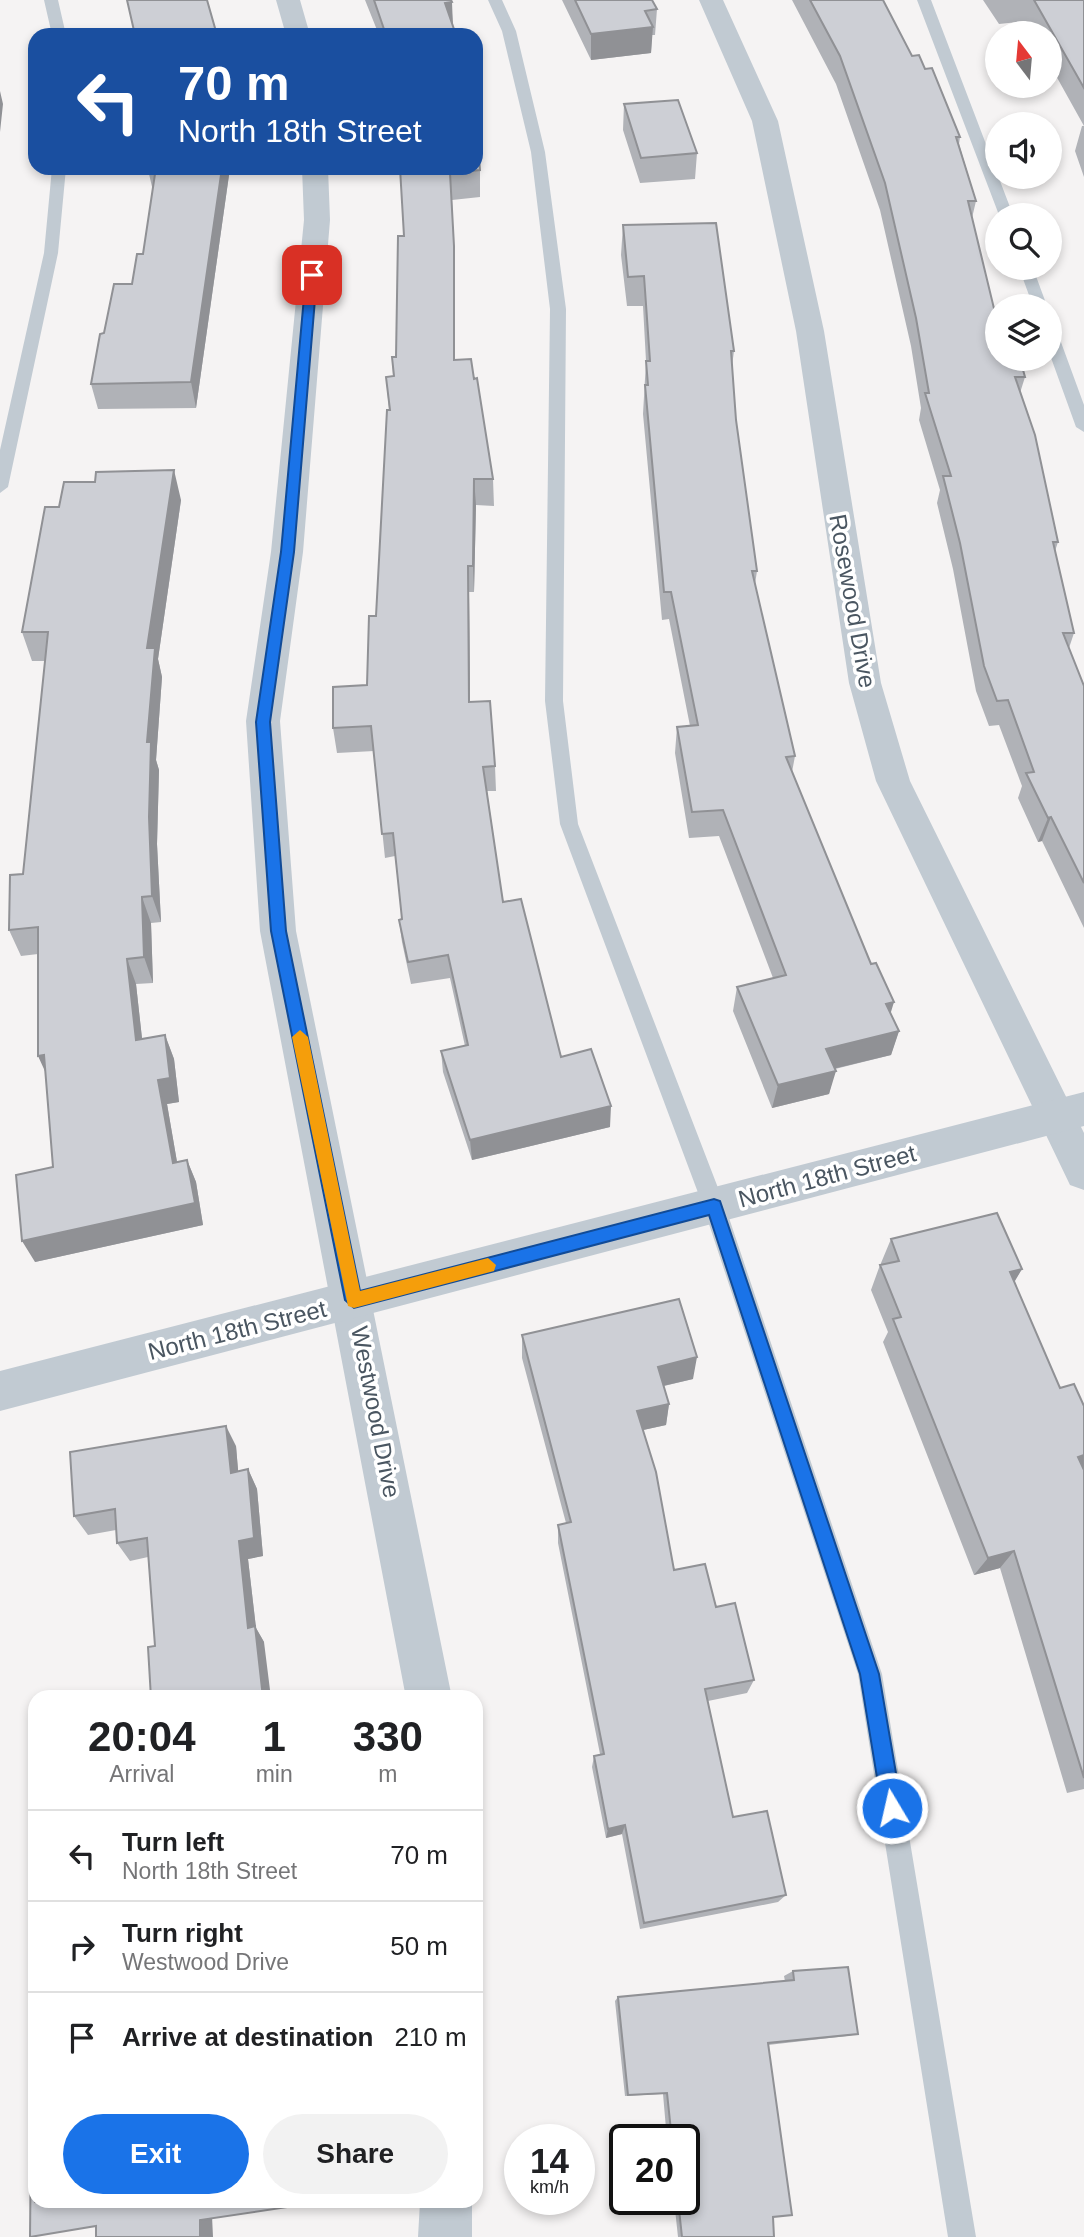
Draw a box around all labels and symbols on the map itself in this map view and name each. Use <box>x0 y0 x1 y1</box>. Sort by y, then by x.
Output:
north arrow <box>985 21 1062 98</box>
pin <box>282 245 342 305</box>
street label: Rosewood Drive <box>824 512 882 690</box>
street label: North 18th Street <box>735 1139 919 1213</box>
street label: North 18th Street <box>145 1295 329 1365</box>
street label: Westwood Drive <box>346 1324 406 1500</box>
position arrow <box>855 1771 929 1845</box>
speed limit sign: 20 <box>609 2124 700 2215</box>

